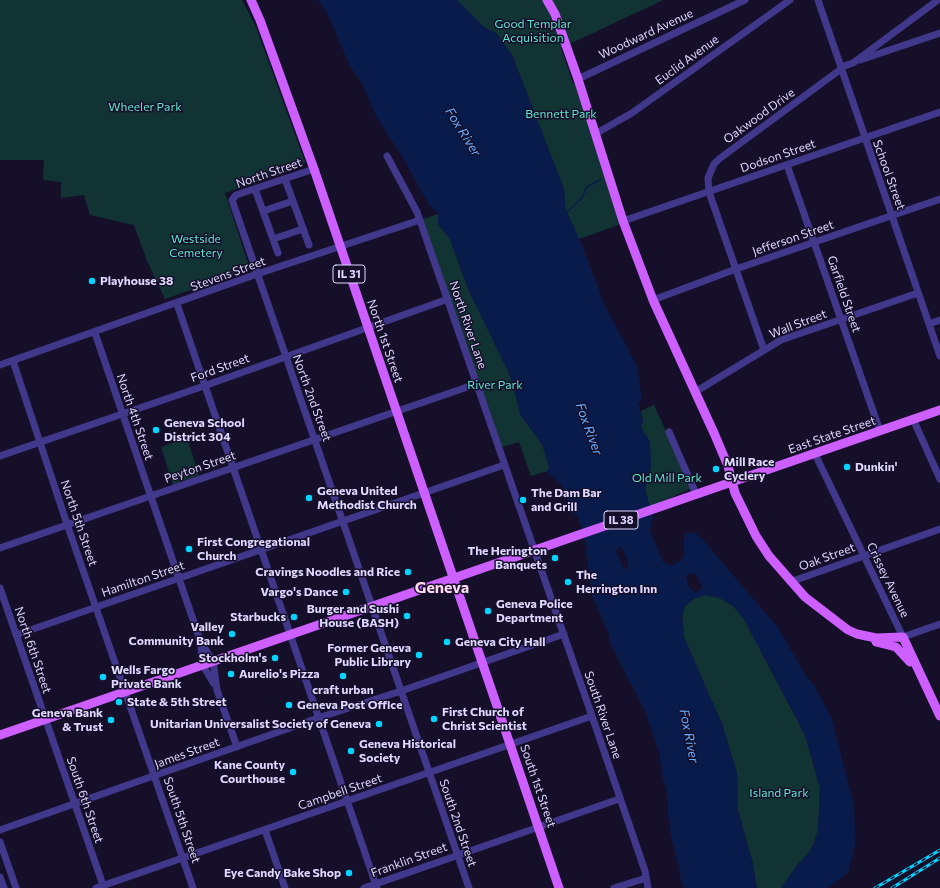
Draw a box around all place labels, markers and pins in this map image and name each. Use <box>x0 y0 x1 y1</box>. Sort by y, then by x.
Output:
place label: Playhouse 38 <box>100 274 173 288</box>
marker: Playhouse 38 <box>87 276 97 286</box>
place label: Geneva School District 304 <box>164 416 245 444</box>
marker: Geneva School District 304 <box>151 425 161 435</box>
place label: Mill Race Cyclery <box>724 455 774 483</box>
place label: Dunkin' <box>855 460 897 474</box>
marker: Dunkin' <box>842 462 852 472</box>
marker: Mill Race Cyclery <box>711 464 721 474</box>
place label: Geneva United Methodist Church <box>317 484 417 512</box>
place label: The Dam Bar and Grill <box>531 486 601 514</box>
marker: Geneva United Methodist Church <box>304 493 314 503</box>
marker: The Dam Bar and Grill <box>518 495 528 505</box>
place label: First Congregational Church <box>197 535 310 563</box>
marker: First Congregational Church <box>184 544 194 554</box>
place label: The Herington Banquets <box>467 544 547 572</box>
marker: The Herington Banquets <box>550 553 560 563</box>
place label: Cravings Noodles and Rice <box>255 565 400 579</box>
marker: Cravings Noodles and Rice <box>403 567 413 577</box>
place label: The Herrington Inn <box>576 568 657 596</box>
marker: The Herrington Inn <box>563 577 573 587</box>
place label: Vargo's Dance <box>260 585 338 599</box>
marker: Vargo's Dance <box>341 587 351 597</box>
place label: Geneva Police Department <box>496 597 573 625</box>
place label: Burger and Sushi House (BASH) <box>307 602 399 630</box>
marker: Geneva Police Department <box>483 606 493 616</box>
place label: Starbucks <box>230 610 286 624</box>
marker: Burger and Sushi House (BASH) <box>402 611 412 621</box>
marker: Starbucks <box>289 612 299 622</box>
place label: Valley Community Bank <box>129 620 224 648</box>
marker: Valley Community Bank <box>227 629 237 639</box>
place label: Geneva City Hall <box>455 635 546 649</box>
marker: Geneva City Hall <box>442 637 452 647</box>
place label: Former Geneva Public Library <box>327 641 411 669</box>
marker: Former Geneva Public Library <box>414 650 424 660</box>
place label: Stockholm's <box>199 651 267 665</box>
marker: Stockholm's <box>270 653 280 663</box>
place label: Wells Fargo Private Bank <box>111 663 182 691</box>
place label: Aurelio's Pizza <box>239 667 320 681</box>
marker: Aurelio's Pizza <box>226 669 236 679</box>
marker: craft urban <box>338 671 348 681</box>
marker: Wells Fargo Private Bank <box>98 672 108 682</box>
place label: craft urban <box>312 683 374 697</box>
place label: State & 5th Street <box>127 695 226 709</box>
marker: State & 5th Street <box>114 697 124 707</box>
place label: Geneva Post Office <box>297 698 402 712</box>
marker: Geneva Post Office <box>284 700 294 710</box>
place label: First Church of Christ Scientist <box>442 705 527 733</box>
place label: Geneva Bank & Trust <box>32 706 103 734</box>
marker: First Church of Christ Scientist <box>429 714 439 724</box>
marker: Geneva Bank & Trust <box>106 715 116 725</box>
place label: Unitarian Universalist Society of Geneva <box>150 717 371 731</box>
marker: Unitarian Universalist Society of Geneva <box>374 719 384 729</box>
place label: Geneva Historical Society <box>359 737 456 765</box>
marker: Geneva Historical Society <box>346 746 356 756</box>
place label: Kane County Courthouse <box>214 758 285 786</box>
marker: Kane County Courthouse <box>288 767 298 777</box>
place label: Eye Candy Bake Shop <box>224 866 341 880</box>
marker: Eye Candy Bake Shop <box>344 868 354 878</box>

